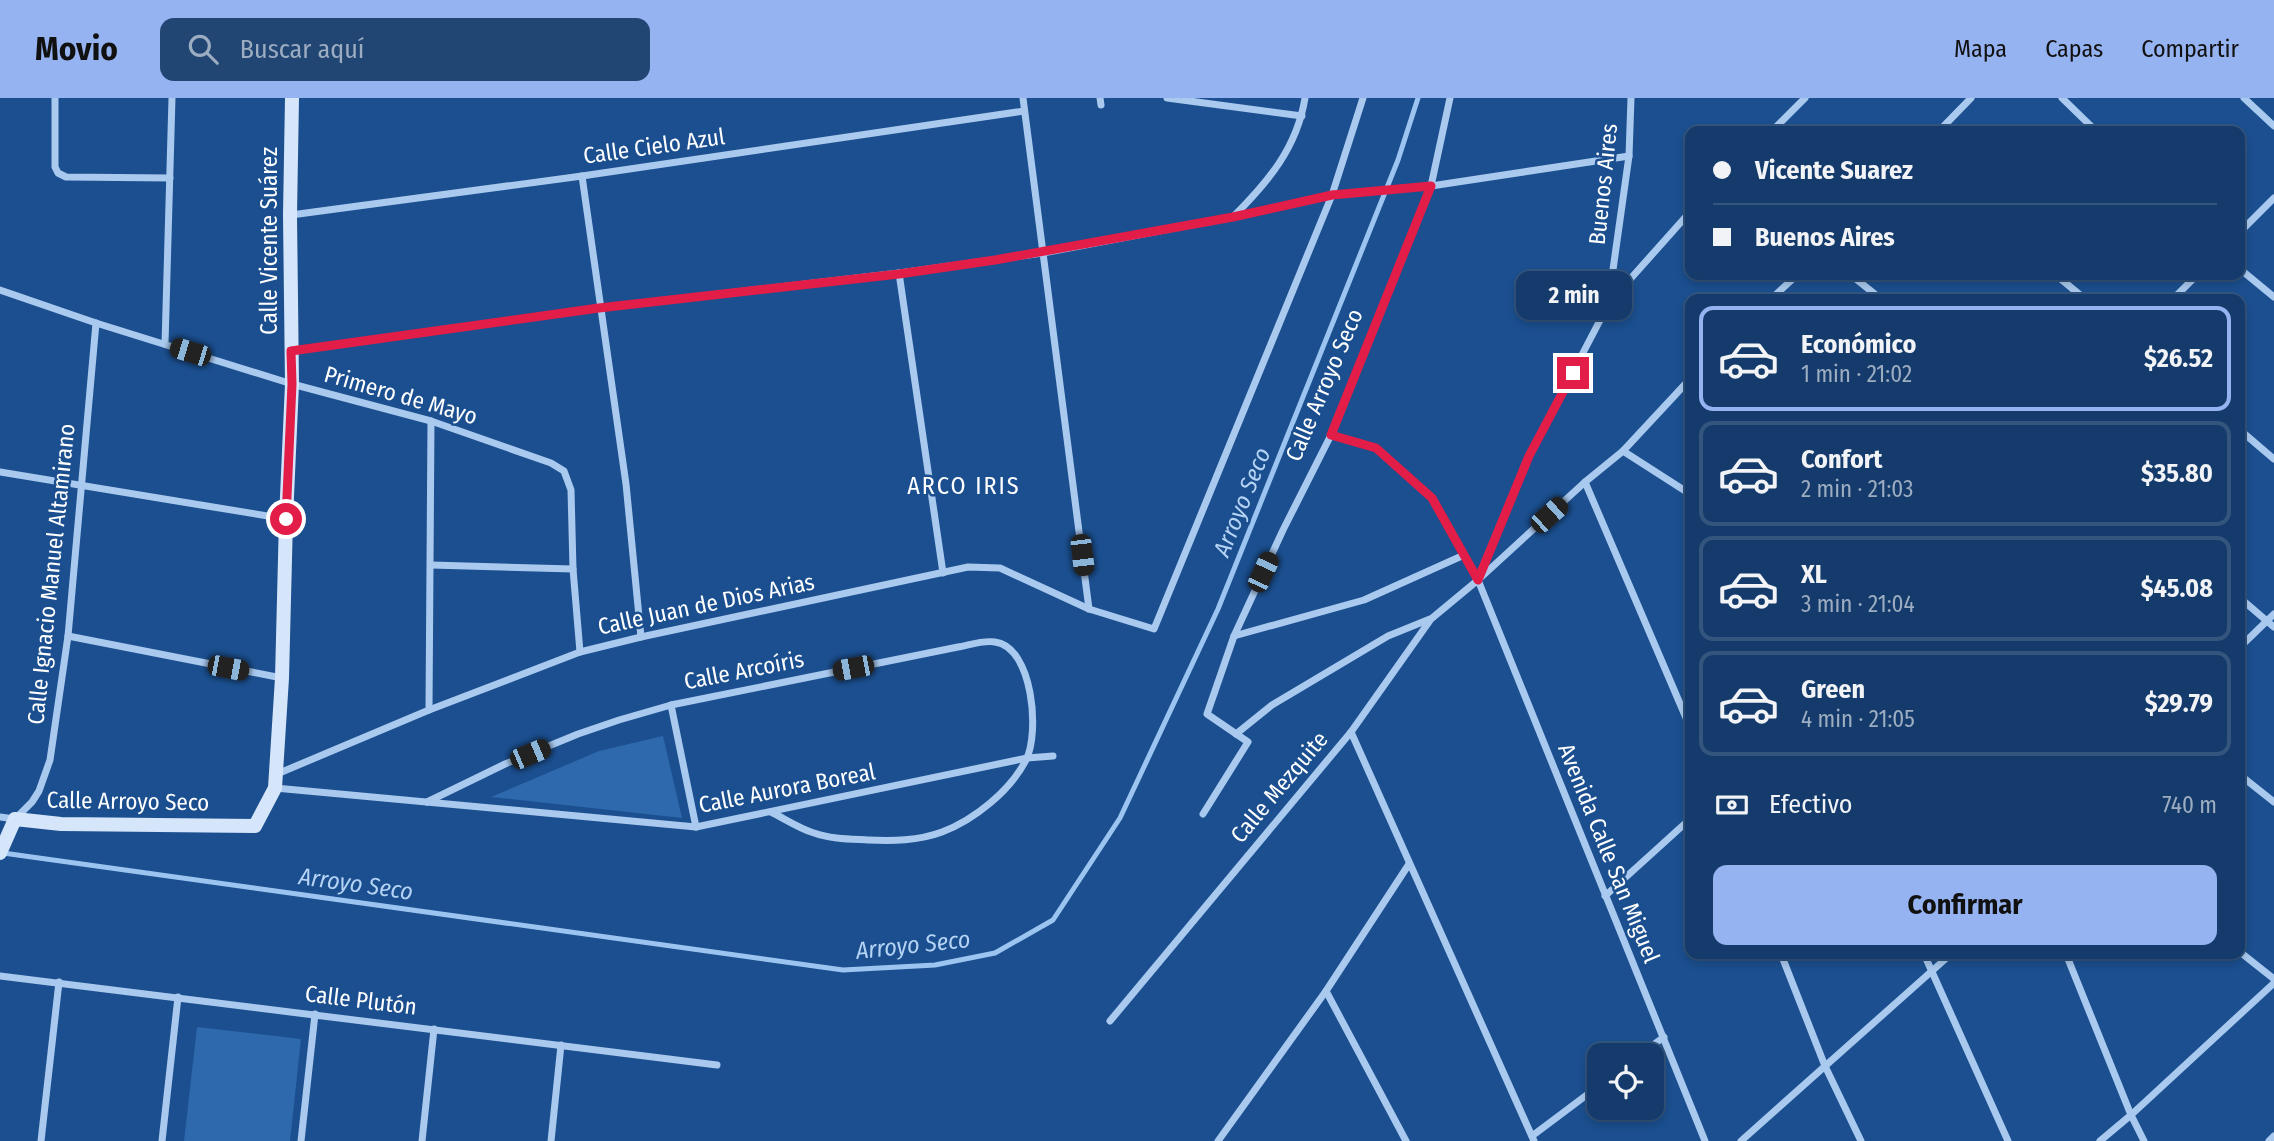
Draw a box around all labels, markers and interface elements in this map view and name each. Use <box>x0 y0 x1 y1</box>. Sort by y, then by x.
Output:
search box <box>160 18 650 81</box>
text: Movio <box>35 29 118 69</box>
icon: search <box>184 30 222 68</box>
text: Buscar aquí <box>240 34 364 65</box>
text: Mapa <box>1954 35 2007 63</box>
text: Capas <box>2045 35 2103 63</box>
text: Compartir <box>2141 35 2239 63</box>
street label: Calle Cielo Azul <box>581 122 727 170</box>
street label: Buenos Aires <box>1583 122 1623 246</box>
street label: Calle Vicente Suárez <box>255 147 283 335</box>
text: Vicente Suarez <box>1755 155 1913 186</box>
text: Buenos Aires <box>1755 222 1895 253</box>
callout: 2 min <box>1515 272 1631 320</box>
text: 2 min <box>1549 281 1600 309</box>
street label: Calle Arroyo Seco <box>1279 305 1369 465</box>
icon: car <box>1717 327 1780 390</box>
text: Económico <box>1801 329 1916 360</box>
car <box>167 336 214 368</box>
text: $26.52 <box>2144 343 2213 374</box>
route end <box>1557 357 1589 389</box>
street label: Primero de Mayo <box>321 360 481 430</box>
text: 1 min · 21:02 <box>1801 360 1912 388</box>
street label: Calle Ignacio Manuel Altamirano <box>21 422 81 726</box>
icon: car <box>1717 442 1780 505</box>
water label: Arroyo Seco <box>1207 443 1277 561</box>
text: Confort <box>1801 444 1882 475</box>
text: $35.80 <box>2141 458 2213 489</box>
district label: ARCO IRIS <box>907 472 1021 500</box>
text: 2 min · 21:03 <box>1801 475 1913 503</box>
car <box>1527 493 1572 537</box>
route start <box>270 503 302 535</box>
car <box>1070 533 1095 577</box>
car <box>1245 549 1282 595</box>
icon: car <box>1717 557 1780 620</box>
text: XL <box>1801 559 1827 590</box>
street label: Calle Juan de Dios Arias <box>595 567 817 641</box>
text: $45.08 <box>2141 573 2213 604</box>
text: 3 min · 21:04 <box>1801 590 1915 618</box>
street label: Calle Arcoíris <box>682 645 807 695</box>
car <box>206 654 251 682</box>
car <box>831 654 876 682</box>
icon: car <box>1717 672 1780 735</box>
text: Green <box>1801 674 1865 705</box>
text: $29.79 <box>2145 688 2213 719</box>
text: 4 min · 21:05 <box>1801 705 1915 733</box>
street label: Calle Mezquite <box>1224 726 1334 848</box>
car <box>507 736 554 772</box>
street label: Avenida Calle San Miguel <box>1552 739 1666 967</box>
street label: Calle Aurora Boreal <box>696 757 878 819</box>
street label: Calle Arroyo Seco <box>46 786 210 816</box>
icon: cash <box>1713 786 1751 824</box>
text: Efectivo <box>1769 789 1853 820</box>
text: 740 m <box>2162 791 2217 819</box>
water label: Arroyo Seco <box>296 862 415 906</box>
button: Confirmar <box>1713 865 2217 945</box>
water label: Arroyo Seco <box>853 925 972 965</box>
street label: Calle Plutón <box>303 979 419 1021</box>
map controls <box>1587 1043 1664 1120</box>
button: locate <box>1587 1043 1664 1120</box>

